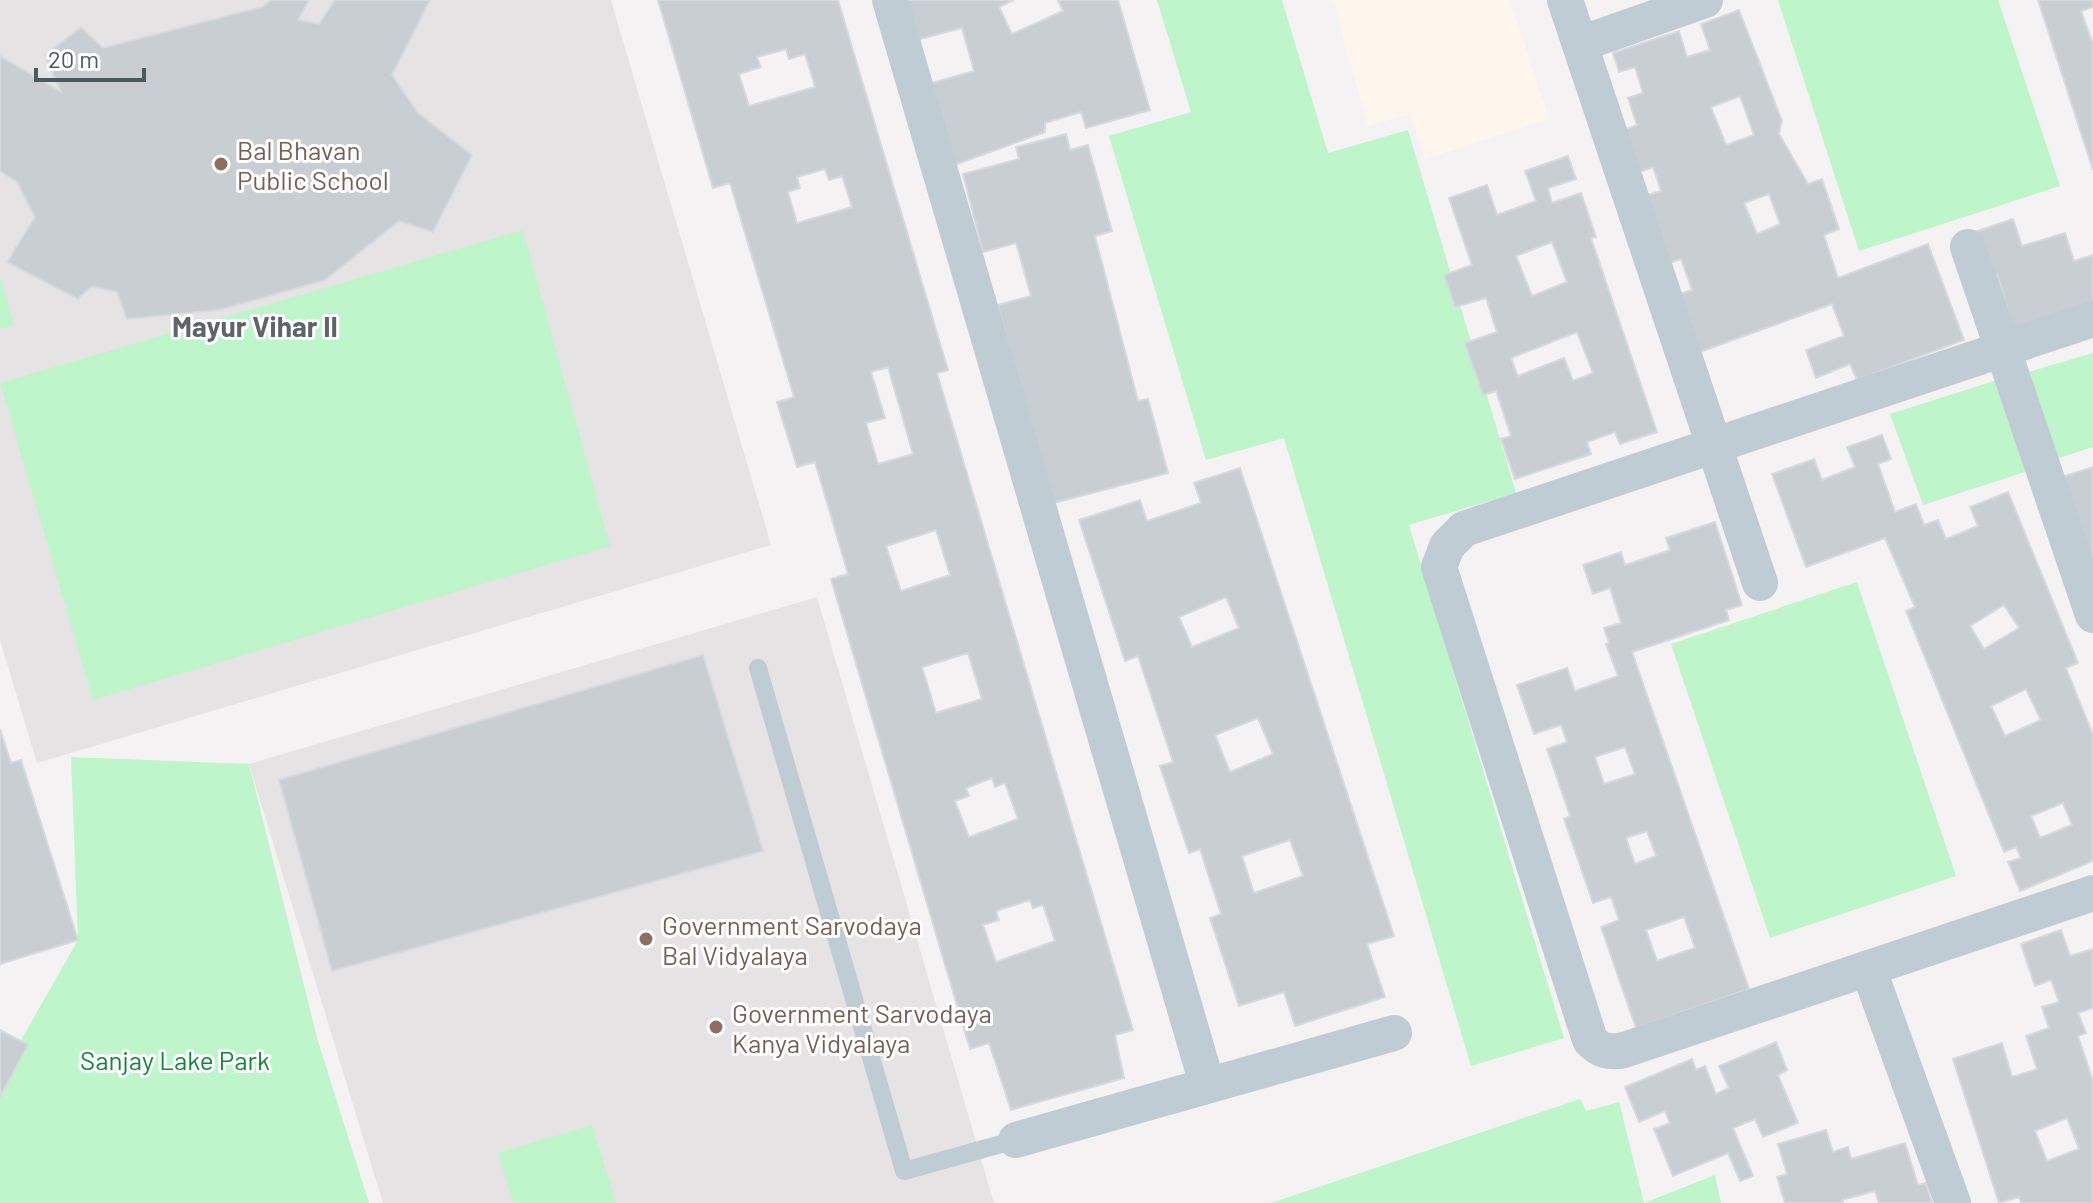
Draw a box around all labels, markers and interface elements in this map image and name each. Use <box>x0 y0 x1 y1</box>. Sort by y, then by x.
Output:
scale bar <box>36 32 144 82</box>
text: 20 m <box>48 44 99 73</box>
place label: Bal Bhavan Public School <box>237 134 389 195</box>
marker: Bal Bhavan Public School <box>212 155 230 173</box>
district label: Mayur Vihar II <box>172 309 338 343</box>
place label: Government Sarvodaya Bal Vidyalaya <box>662 909 922 970</box>
marker: Government Sarvodaya Bal Vidyalaya <box>637 930 655 948</box>
place label: Government Sarvodaya Kanya Vidyalaya <box>732 997 992 1058</box>
marker: Government Sarvodaya Kanya Vidyalaya <box>707 1018 725 1036</box>
park label: Sanjay Lake Park <box>80 1044 270 1075</box>

